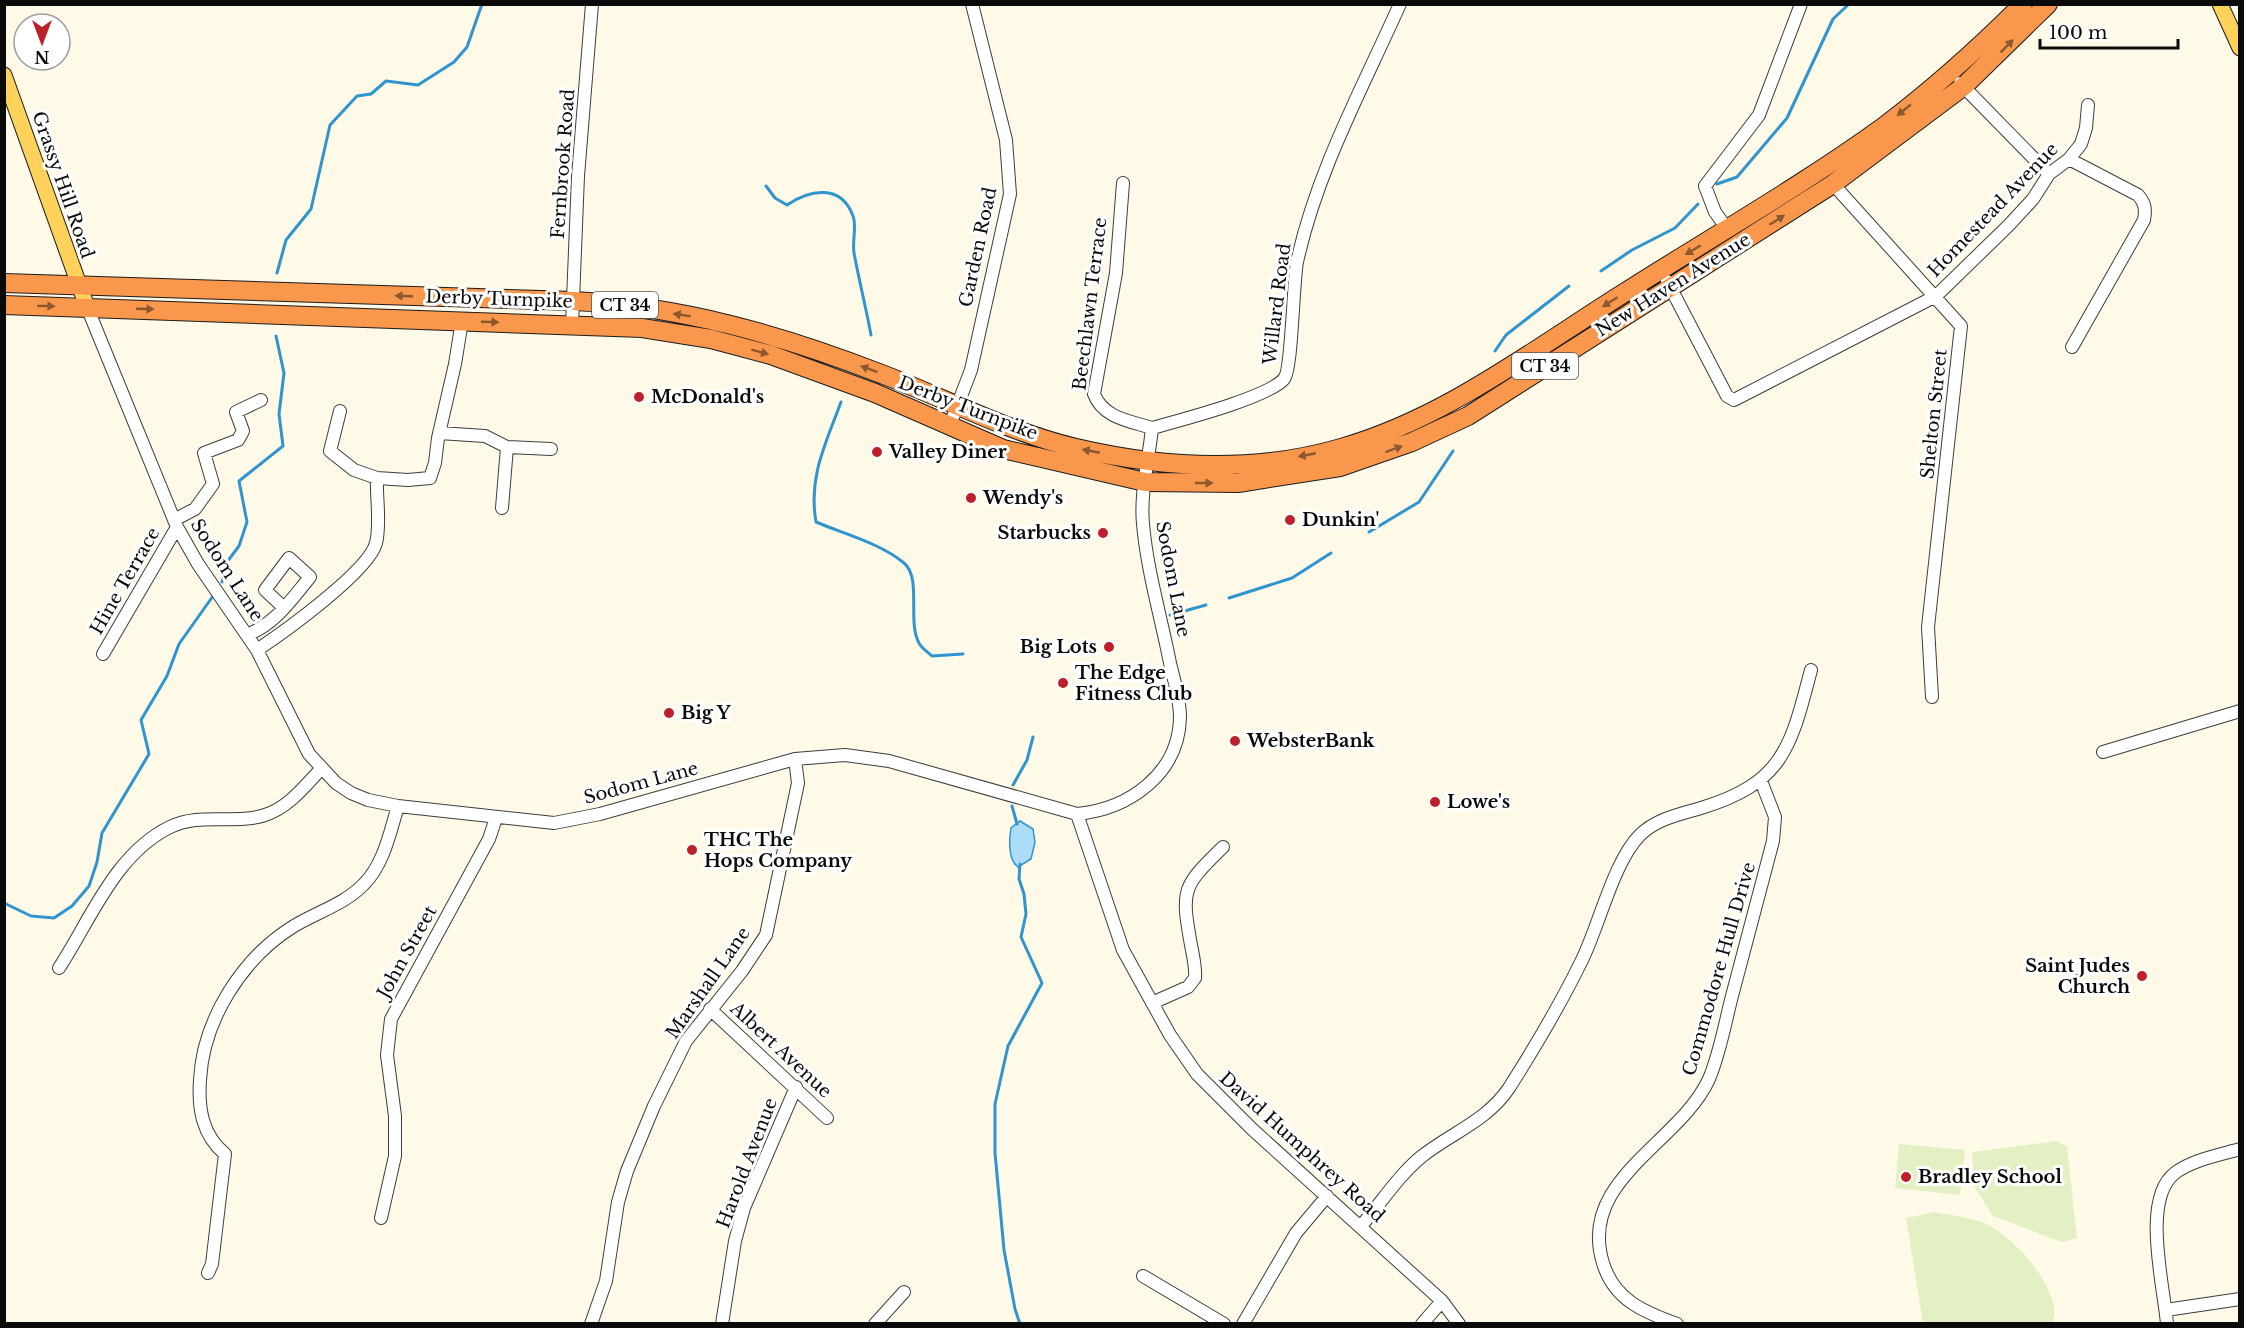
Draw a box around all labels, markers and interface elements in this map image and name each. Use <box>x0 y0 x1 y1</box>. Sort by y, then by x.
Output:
north arrow <box>12 12 72 72</box>
scale bar <box>2040 12 2178 50</box>
text: 100 m <box>2049 22 2107 44</box>
one-way arrow <box>1999 40 2013 54</box>
text: N <box>34 47 50 67</box>
street label: Fernbrook Road <box>547 88 579 240</box>
one-way arrow <box>1896 103 1912 116</box>
street label: Grassy Hill Road <box>28 109 98 261</box>
street label: Homestead Avenue <box>1923 138 2063 282</box>
street label: Garden Road <box>955 185 1001 309</box>
one-way arrow <box>1769 214 1785 225</box>
street label: Beechlawn Terrace <box>1068 216 1112 392</box>
street label: New Haven Avenue <box>1592 228 1754 342</box>
street label: Willard Road <box>1258 242 1295 367</box>
one-way arrow <box>1685 245 1702 255</box>
street label: Derby Turnpike <box>425 285 573 313</box>
one-way arrow <box>394 291 413 300</box>
road number: CT 34 <box>592 292 658 318</box>
one-way arrow <box>1602 296 1618 307</box>
one-way arrow <box>36 301 55 310</box>
one-way arrow <box>136 304 155 313</box>
one-way arrow <box>672 310 691 319</box>
one-way arrow <box>481 317 500 326</box>
one-way arrow <box>752 348 770 357</box>
street label: Shelton Street <box>1916 348 1952 480</box>
road number: CT 34 <box>1512 353 1578 379</box>
one-way arrow <box>859 364 877 374</box>
street label: Derby Turnpike <box>895 371 1041 445</box>
place label: McDonald's <box>651 386 764 408</box>
marker: McDonald's <box>632 390 646 404</box>
place label: Valley Diner <box>888 441 1007 463</box>
one-way arrow <box>1386 444 1404 454</box>
marker: Valley Diner <box>870 445 884 459</box>
one-way arrow <box>1081 446 1100 455</box>
one-way arrow <box>1298 451 1317 460</box>
one-way arrow <box>1194 478 1213 488</box>
place label: Wendy's <box>982 487 1063 509</box>
marker: Wendy's <box>964 491 978 505</box>
place label: Dunkin' <box>1302 509 1379 531</box>
marker: Dunkin' <box>1283 513 1297 527</box>
street label: Sodom Lane <box>186 515 268 625</box>
street label: Sodom Lane <box>1151 519 1195 639</box>
place label: Starbucks <box>998 522 1091 544</box>
street label: Hine Terrace <box>85 524 165 638</box>
marker: Starbucks <box>1096 526 1110 540</box>
place label: Big Lots <box>1020 636 1097 658</box>
marker: Big Lots <box>1102 640 1116 654</box>
place label: The Edge Fitness Club <box>1075 662 1192 705</box>
marker: The Edge Fitness Club <box>1056 676 1070 690</box>
place label: Big Y <box>681 702 732 724</box>
marker: Big Y <box>662 706 676 720</box>
place label: WebsterBank <box>1246 730 1375 752</box>
marker: WebsterBank <box>1228 734 1242 748</box>
street label: Sodom Lane <box>581 757 701 809</box>
place label: Lowe's <box>1447 791 1510 813</box>
marker: Lowe's <box>1428 795 1442 809</box>
place label: THC The Hops Company <box>704 829 852 872</box>
marker: THC The Hops Company <box>685 843 699 857</box>
street label: Commodore Hull Drive <box>1678 860 1760 1078</box>
street label: John Street <box>372 902 442 1004</box>
street label: Marshall Lane <box>661 923 755 1043</box>
place label: Saint Judes Church <box>2025 955 2130 998</box>
marker: Saint Judes Church <box>2135 969 2149 983</box>
street label: Albert Avenue <box>725 997 836 1102</box>
street label: David Humphrey Road <box>1215 1067 1389 1227</box>
street label: Harold Avenue <box>712 1095 782 1231</box>
place label: Bradley School <box>1918 1166 2062 1188</box>
marker: Bradley School <box>1899 1170 1913 1184</box>

